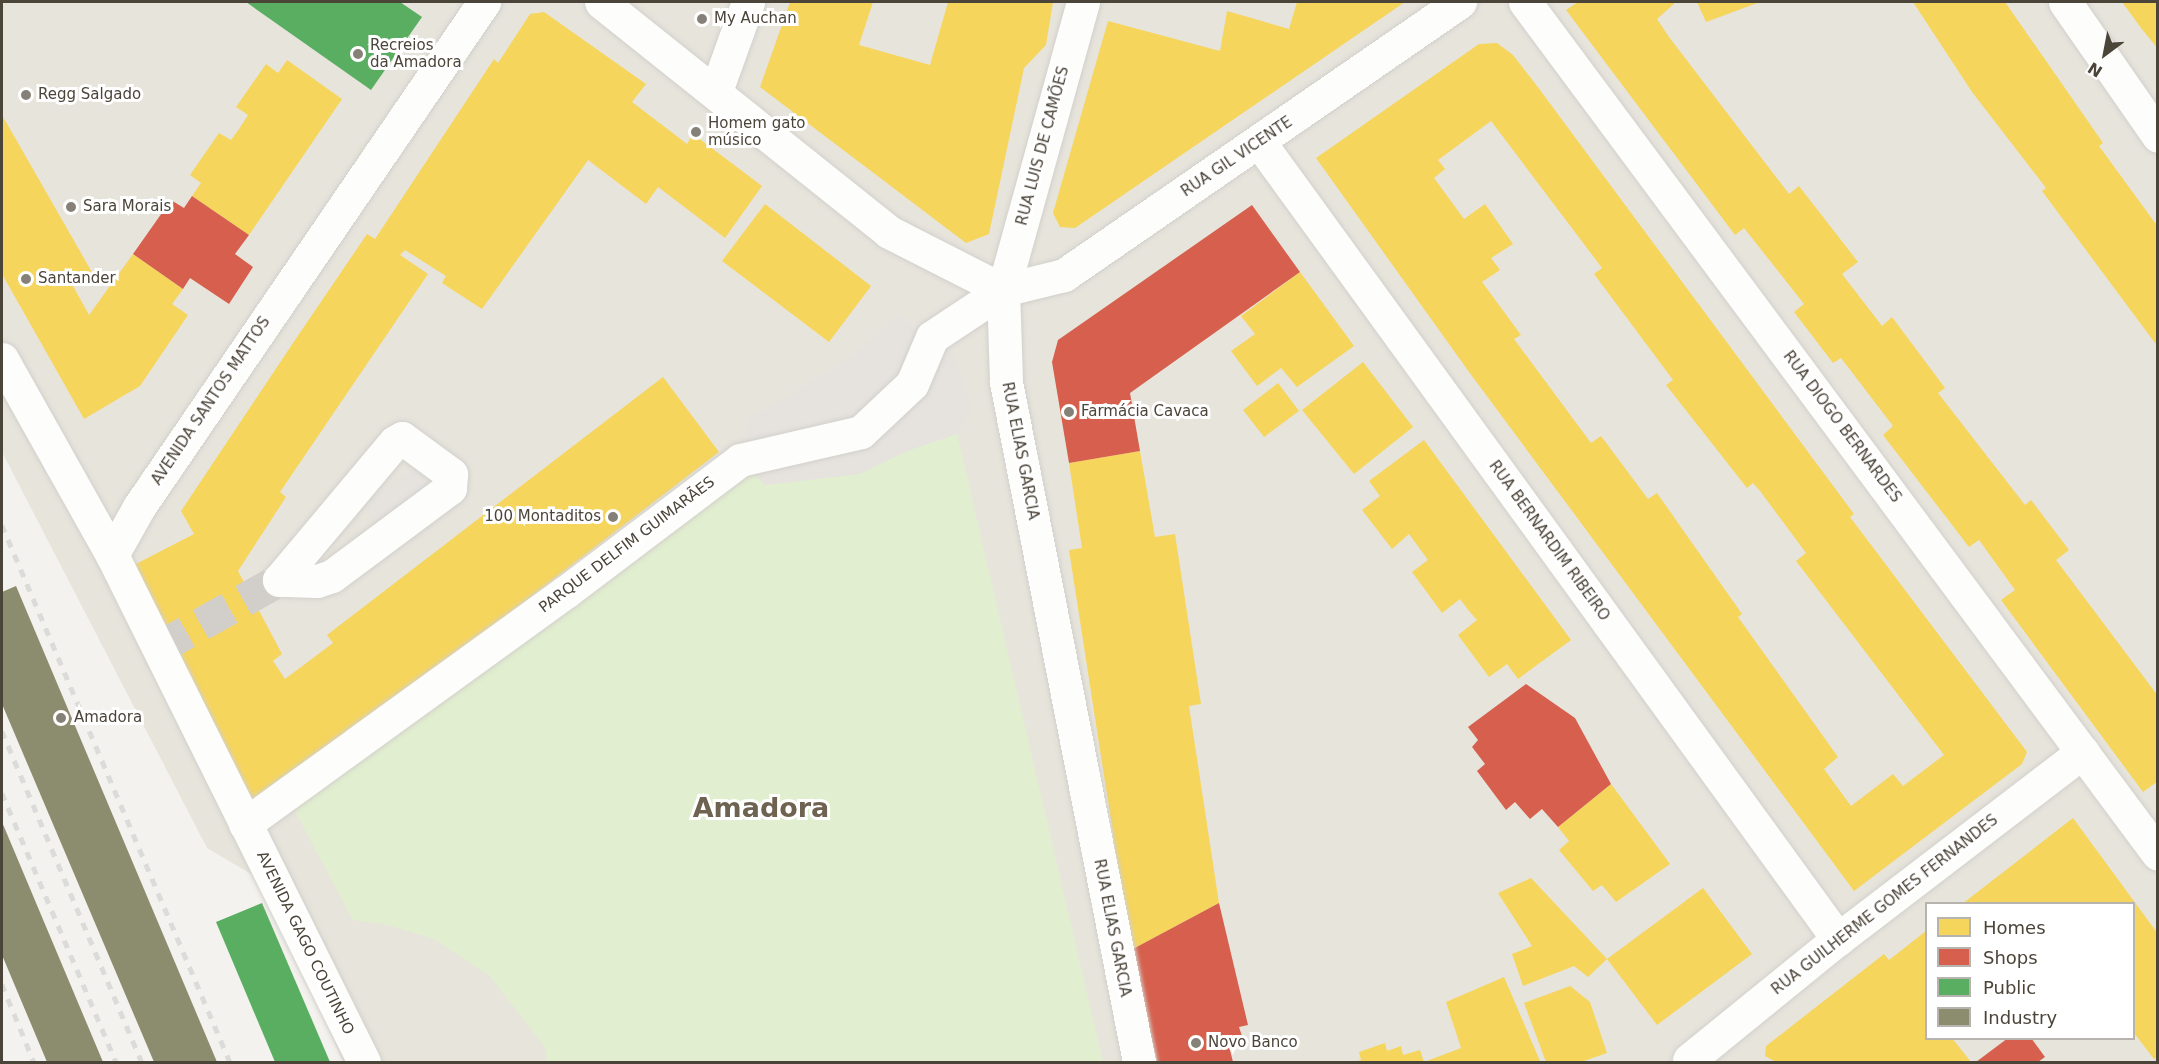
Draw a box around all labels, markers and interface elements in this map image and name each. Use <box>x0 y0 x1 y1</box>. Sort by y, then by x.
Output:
place label: My Auchan <box>714 10 797 28</box>
marker: My Auchan <box>695 12 709 26</box>
north arrow <box>2075 24 2135 84</box>
place label: Recreios da Amadora <box>370 36 462 71</box>
marker: Recreios da Amadora <box>351 47 365 61</box>
text: N <box>2084 58 2106 81</box>
street label: RUA LUIS DE CAMÕES <box>1013 64 1073 228</box>
place label: Regg Salgado <box>38 86 141 104</box>
marker: Regg Salgado <box>19 88 33 102</box>
street label: RUA GIL VICENTE <box>1178 113 1296 201</box>
place label: Homem gato músico <box>708 114 805 149</box>
marker: Homem gato músico <box>689 125 703 139</box>
place label: Sara Morais <box>83 198 171 216</box>
marker: Sara Morais <box>64 200 78 214</box>
place label: Santander <box>38 270 116 288</box>
marker: Santander <box>19 272 33 286</box>
street label: AVENIDA SANTOS MATTOS <box>148 313 274 489</box>
street label: RUA DIOGO BERNARDES <box>1779 348 1905 506</box>
street label: RUA ELIAS GARCIA <box>998 381 1042 521</box>
place label: Farmácia Cavaca <box>1081 403 1209 421</box>
marker: Farmácia Cavaca <box>1062 405 1076 419</box>
street label: RUA BERNARDIM RIBEIRO <box>1485 457 1613 625</box>
street label: PARQUE DELFIM GUIMARÃES <box>536 473 718 617</box>
place label: 100 Montaditos <box>484 508 601 526</box>
marker: 100 Montaditos <box>606 510 620 524</box>
marker: Amadora <box>52 709 70 727</box>
place label: Amadora <box>74 709 142 727</box>
district label: Amadora <box>693 792 829 824</box>
street label: RUA GUILHERME GOMES FERNANDES <box>1768 811 2002 999</box>
street label: AVENIDA GAGO COUTINHO <box>253 848 357 1038</box>
street label: RUA ELIAS GARCIA <box>1090 858 1134 998</box>
legend <box>1925 902 2135 1040</box>
text: Homes <box>1983 917 2046 938</box>
text: Shops <box>1983 947 2038 968</box>
text: Public <box>1983 977 2036 998</box>
text: Industry <box>1983 1007 2057 1028</box>
place label: Novo Banco <box>1208 1034 1298 1052</box>
marker: Novo Banco <box>1189 1036 1203 1050</box>

